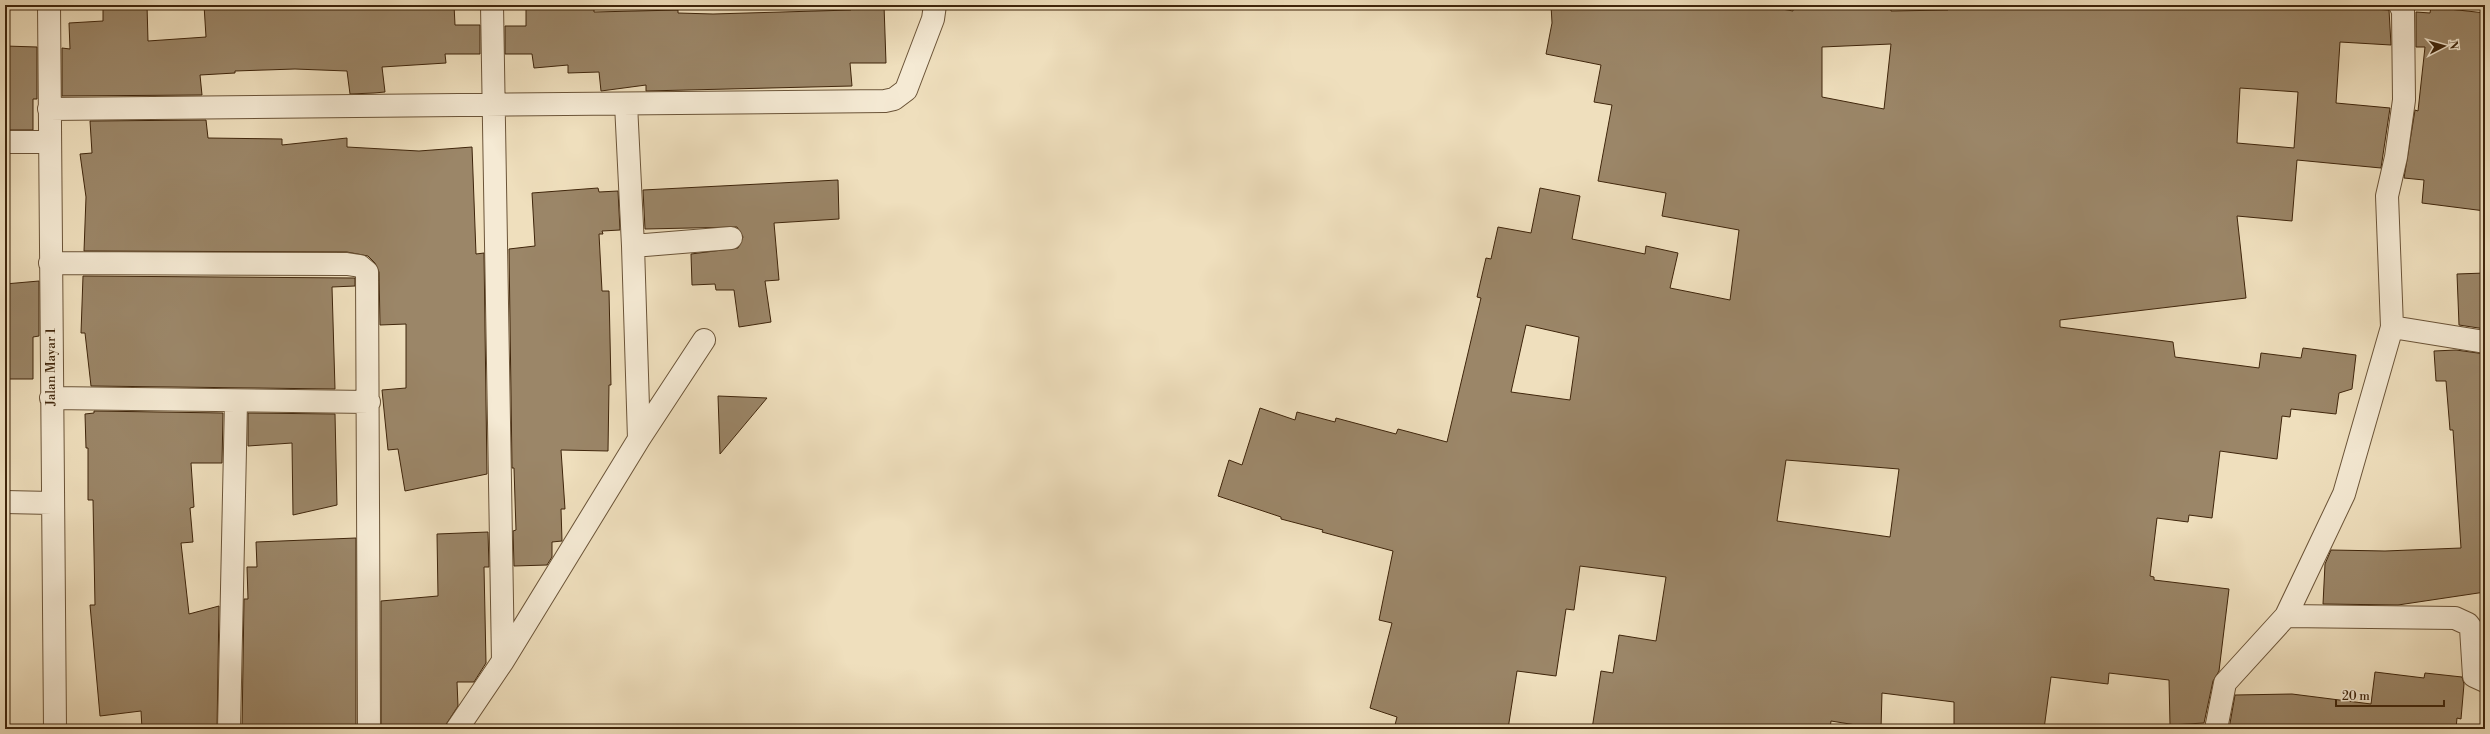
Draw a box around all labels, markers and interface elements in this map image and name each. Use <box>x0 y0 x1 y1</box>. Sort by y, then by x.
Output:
north arrow <box>2424 26 2464 66</box>
text: N <box>2446 40 2460 50</box>
street label: Jalan Mayar 1 <box>43 328 59 407</box>
scale bar <box>2336 682 2444 708</box>
text: 20 m <box>2342 689 2370 704</box>

